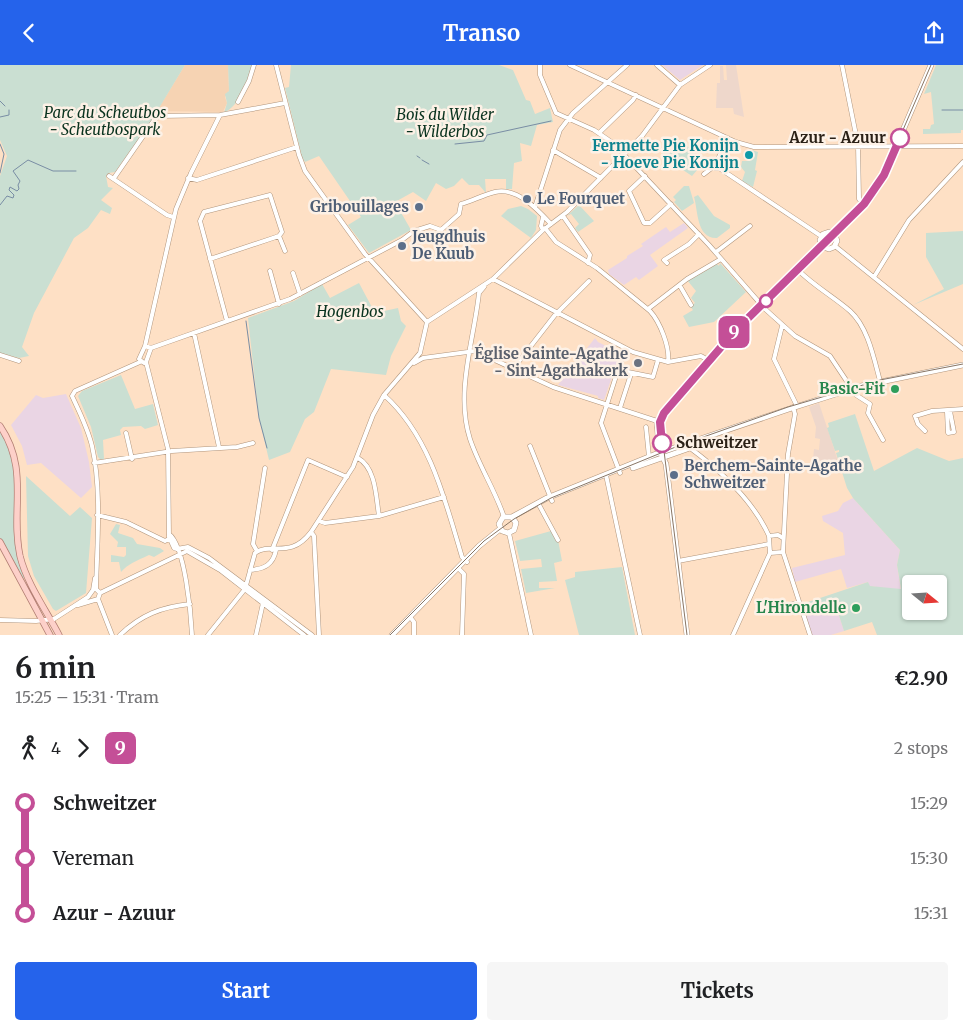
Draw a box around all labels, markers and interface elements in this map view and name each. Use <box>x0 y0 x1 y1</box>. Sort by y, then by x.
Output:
icon: back <box>15 19 43 47</box>
text: Transo <box>443 19 520 47</box>
icon: share <box>920 19 948 47</box>
park label: Parc du Scheutbos - Scheutbospark <box>44 103 166 139</box>
park label: Bois du Wilder - Wilderbos <box>396 105 495 141</box>
place label: Azur - Azuur <box>788 128 886 147</box>
marker: Azur - Azuur <box>890 128 910 148</box>
place label: Fermette Pie Konijn - Hoeve Pie Konijn <box>592 136 739 172</box>
marker: Fermette Pie Konijn - Hoeve Pie Konijn <box>743 149 755 161</box>
place label: Le Fourquet <box>537 189 625 208</box>
marker: Le Fourquet <box>521 193 533 205</box>
place label: Gribouillages <box>310 197 409 216</box>
marker: Gribouillages <box>413 201 425 213</box>
place label: Jeugdhuis De Kuub <box>411 227 486 263</box>
marker: Jeugdhuis De Kuub <box>396 240 408 252</box>
unlabelled marker <box>759 294 773 308</box>
park label: Hogenbos <box>315 302 384 321</box>
line badge: 9 <box>718 316 750 348</box>
text: 9 <box>728 320 740 343</box>
place label: Église Sainte-Agathe - Sint-Agathakerk <box>474 343 628 380</box>
marker: Église Sainte-Agathe - Sint-Agathakerk <box>632 357 644 369</box>
place label: Basic-Fit <box>819 379 885 398</box>
marker: Basic-Fit <box>889 383 901 395</box>
marker: Schweitzer <box>652 433 672 453</box>
place label: Schweitzer <box>676 433 758 452</box>
place label: Berchem-Sainte-Agathe Schweitzer <box>684 456 862 492</box>
marker: Berchem-Sainte-Agathe Schweitzer <box>668 469 680 481</box>
north arrow <box>902 575 948 620</box>
map controls <box>902 575 947 620</box>
place label: L'Hirondelle <box>756 598 846 617</box>
marker: L'Hirondelle <box>850 602 862 614</box>
text: 6 min <box>15 650 96 686</box>
text: €2.90 <box>894 666 948 690</box>
text: 15:25 – 15:31 · Tram <box>15 687 159 707</box>
icon: walk <box>15 734 43 762</box>
icon: forward <box>69 734 97 762</box>
text: 9 <box>115 736 126 759</box>
text: 4 <box>51 738 61 758</box>
text: 2 stops <box>894 738 948 758</box>
text: Schweitzer <box>53 791 157 815</box>
text: 15:29 <box>910 793 948 813</box>
text: Vereman <box>53 846 134 870</box>
text: 15:30 <box>910 848 948 868</box>
text: Azur - Azuur <box>53 901 176 925</box>
text: 15:31 <box>914 903 948 923</box>
button: Start <box>15 962 477 1020</box>
button: Tickets <box>487 962 948 1020</box>

